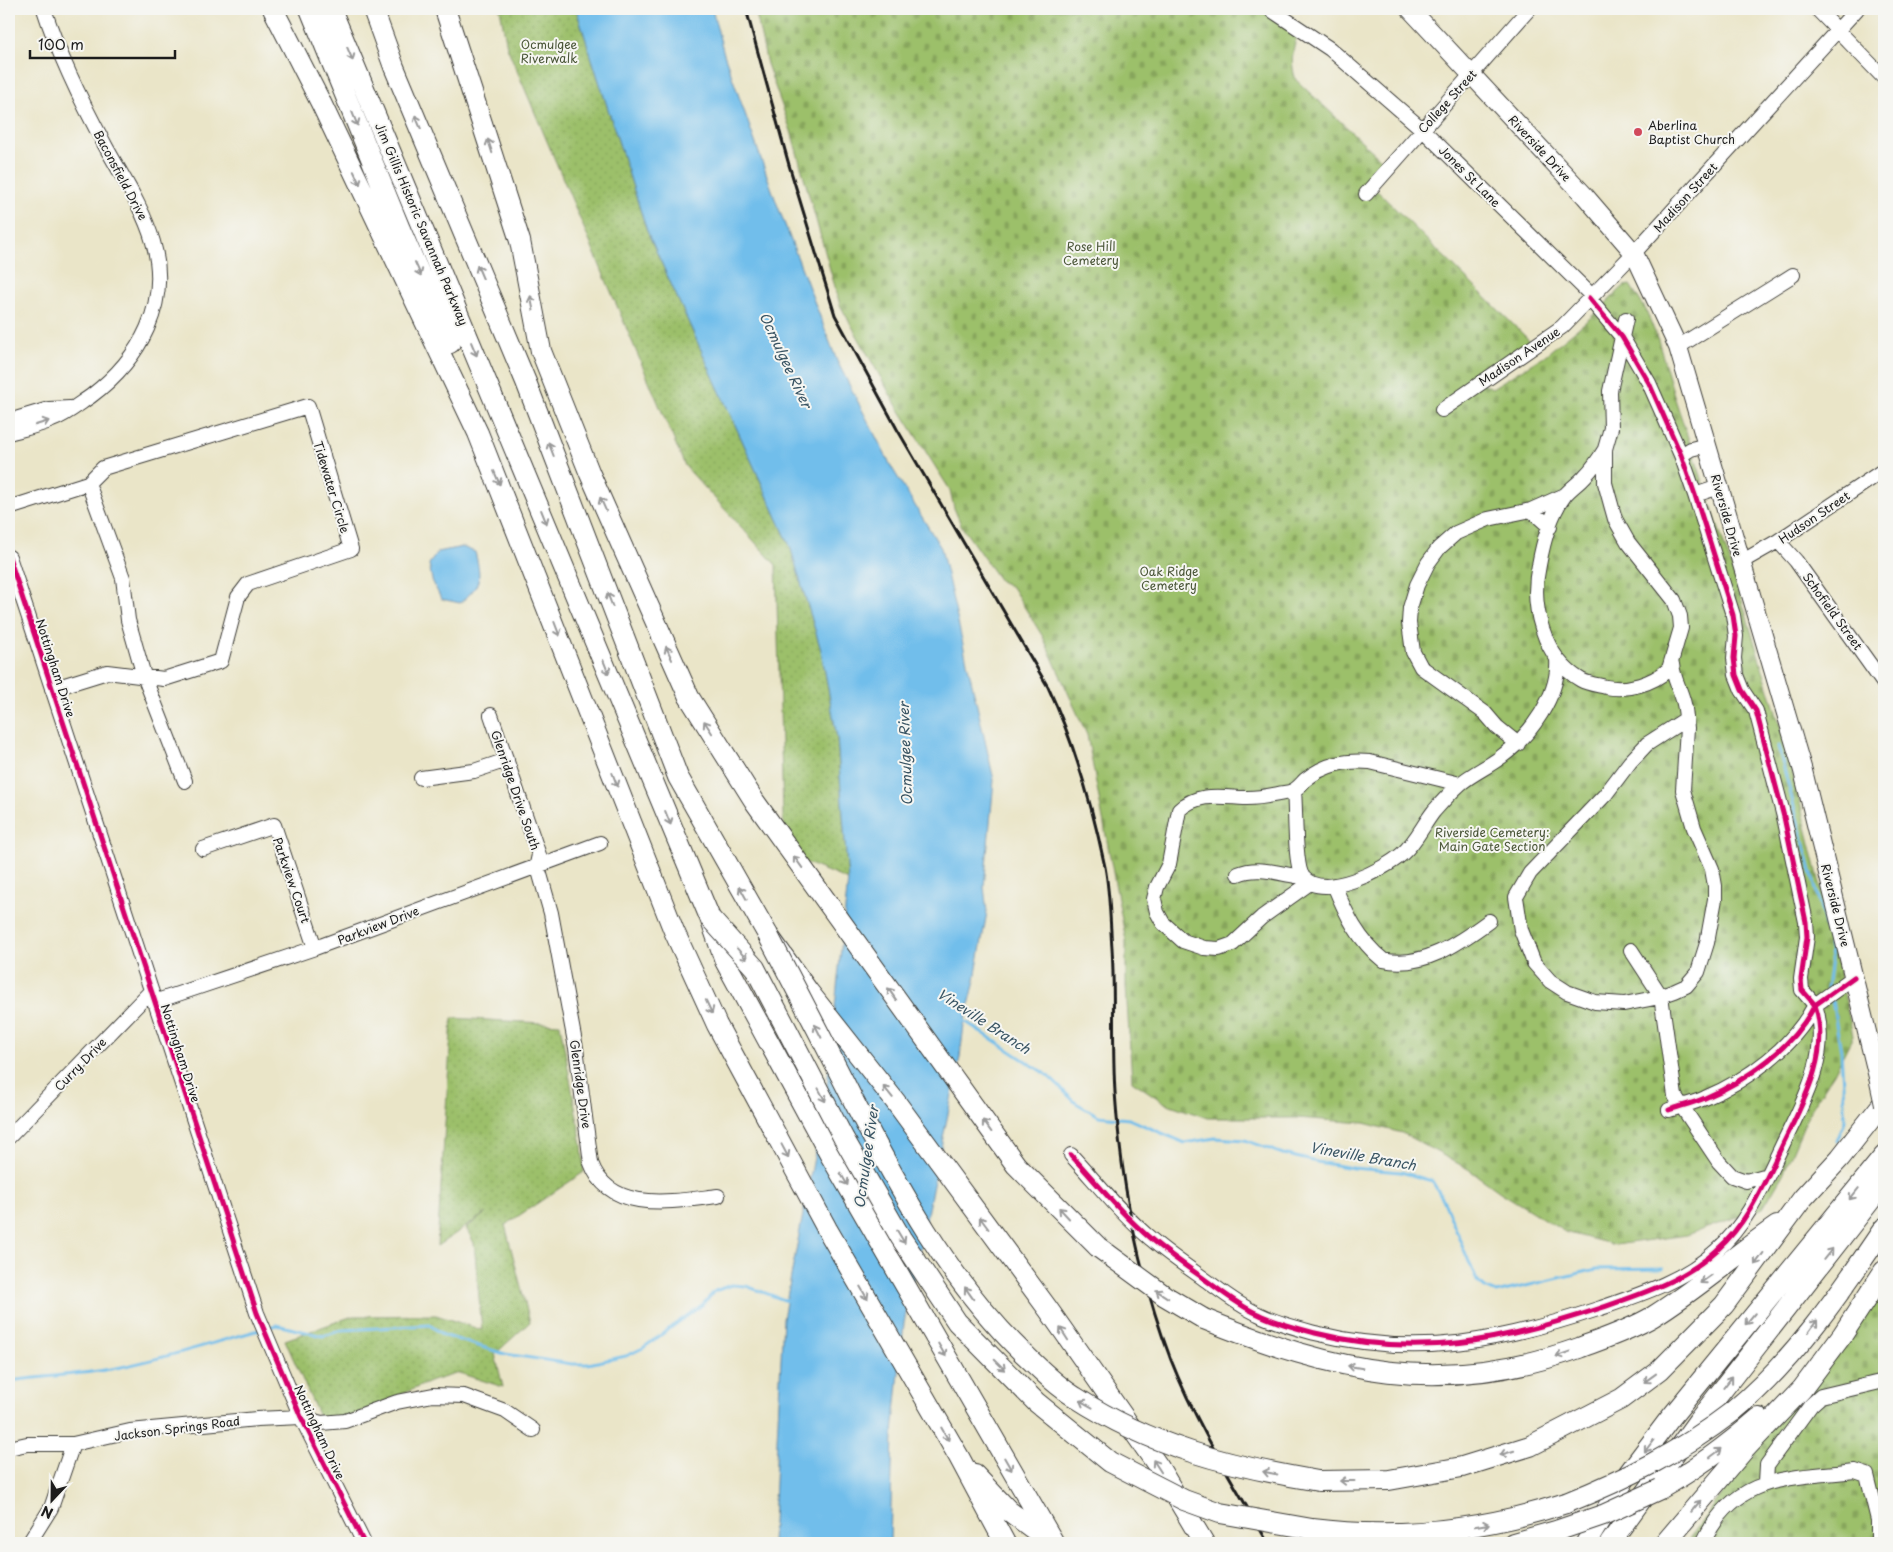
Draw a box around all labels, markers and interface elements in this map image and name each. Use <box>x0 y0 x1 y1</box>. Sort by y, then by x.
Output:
scale bar <box>30 28 175 60</box>
text: 100 m <box>38 32 84 55</box>
park label: Ocmulgee Riverwalk <box>520 35 578 67</box>
one-way arrow <box>345 46 355 61</box>
street label: College Street <box>1413 65 1481 137</box>
one-way arrow <box>351 111 360 126</box>
street label: Riverside Drive <box>1504 111 1576 185</box>
one-way arrow <box>412 115 422 130</box>
place label: Aberlina Baptist Church <box>1648 116 1735 148</box>
street label: Jim Gillis Historic Savannah Parkway <box>371 120 473 328</box>
marker: Aberlina Baptist Church <box>1632 126 1644 138</box>
street label: Baconsfield Drive <box>90 127 152 223</box>
one-way arrow <box>484 138 494 154</box>
street label: Jones St Lane <box>1435 141 1505 211</box>
street label: Madison Street <box>1649 158 1721 236</box>
one-way arrow <box>353 170 362 185</box>
park label: Rose Hill Cemetery <box>1063 237 1119 269</box>
one-way arrow <box>413 261 423 276</box>
one-way arrow <box>475 265 484 280</box>
one-way arrow <box>526 295 536 311</box>
water label: Ocmulgee River <box>755 309 818 413</box>
street label: Madison Avenue <box>1475 322 1564 390</box>
one-way arrow <box>470 341 479 356</box>
one-way arrow <box>34 418 50 428</box>
street label: Tidewater Circle <box>309 439 355 536</box>
one-way arrow <box>546 442 556 457</box>
one-way arrow <box>493 470 503 485</box>
street label: Riverside Drive <box>1707 472 1747 558</box>
street label: Hudson Street <box>1775 486 1853 548</box>
one-way arrow <box>598 497 608 512</box>
one-way arrow <box>540 509 550 524</box>
park label: Oak Ridge Cemetery <box>1140 562 1198 594</box>
street label: Schofield Street <box>1799 569 1867 654</box>
one-way arrow <box>605 593 614 609</box>
street label: Nottingham Drive <box>32 616 80 720</box>
one-way arrow <box>552 621 562 636</box>
one-way arrow <box>664 646 674 661</box>
one-way arrow <box>603 660 612 675</box>
water label: Ocmulgee River <box>893 700 917 806</box>
one-way arrow <box>702 720 712 734</box>
street label: Glenridge Drive South <box>487 728 545 852</box>
one-way arrow <box>612 773 621 788</box>
one-way arrow <box>664 810 674 825</box>
park label: Riverside Cemetery: Main Gate Section <box>1435 823 1549 855</box>
street label: Parkview Court <box>269 835 315 925</box>
one-way arrow <box>793 855 803 869</box>
street label: Riverside Drive <box>1817 862 1855 948</box>
one-way arrow <box>738 886 748 901</box>
street label: Parkview Drive <box>335 901 421 949</box>
one-way arrow <box>737 948 748 961</box>
water label: Vineville Branch <box>933 983 1035 1059</box>
one-way arrow <box>887 987 897 1001</box>
one-way arrow <box>705 999 715 1014</box>
street label: Nottingham Drive <box>157 1001 205 1105</box>
one-way arrow <box>813 1024 822 1039</box>
street label: Curry Drive <box>50 1033 110 1095</box>
street label: Glenridge Drive <box>566 1039 596 1129</box>
one-way arrow <box>882 1086 893 1099</box>
one-way arrow <box>817 1088 827 1103</box>
water label: Ocmulgee River <box>848 1103 884 1210</box>
one-way arrow <box>982 1119 992 1133</box>
water label: Vineville Branch <box>1308 1136 1418 1176</box>
one-way arrow <box>781 1143 790 1158</box>
one-way arrow <box>839 1171 849 1185</box>
one-way arrow <box>1848 1187 1859 1200</box>
one-way arrow <box>1058 1207 1070 1219</box>
one-way arrow <box>979 1216 989 1230</box>
one-way arrow <box>896 1230 906 1244</box>
one-way arrow <box>1823 1248 1834 1261</box>
one-way arrow <box>1754 1252 1764 1266</box>
one-way arrow <box>1699 1274 1713 1284</box>
one-way arrow <box>860 1285 870 1299</box>
one-way arrow <box>964 1286 974 1300</box>
one-way arrow <box>1156 1289 1170 1299</box>
one-way arrow <box>1745 1312 1756 1325</box>
one-way arrow <box>1807 1320 1818 1333</box>
one-way arrow <box>1059 1327 1069 1341</box>
one-way arrow <box>938 1342 948 1356</box>
one-way arrow <box>1555 1350 1571 1359</box>
one-way arrow <box>994 1359 1006 1371</box>
one-way arrow <box>1348 1362 1364 1372</box>
one-way arrow <box>1643 1373 1657 1383</box>
one-way arrow <box>1722 1376 1733 1389</box>
street label: Nottingham Drive <box>290 1382 350 1482</box>
one-way arrow <box>1080 1398 1094 1408</box>
street label: Jackson Springs Road <box>113 1411 241 1445</box>
one-way arrow <box>941 1426 951 1440</box>
one-way arrow <box>1644 1439 1654 1453</box>
one-way arrow <box>1709 1448 1723 1458</box>
one-way arrow <box>1499 1449 1515 1459</box>
one-way arrow <box>1003 1456 1013 1471</box>
one-way arrow <box>1152 1460 1162 1474</box>
one-way arrow <box>1262 1467 1278 1477</box>
north arrow <box>28 1474 78 1524</box>
one-way arrow <box>1340 1476 1356 1485</box>
one-way arrow <box>1690 1499 1701 1512</box>
text: N <box>38 1501 56 1524</box>
one-way arrow <box>1474 1520 1490 1530</box>

